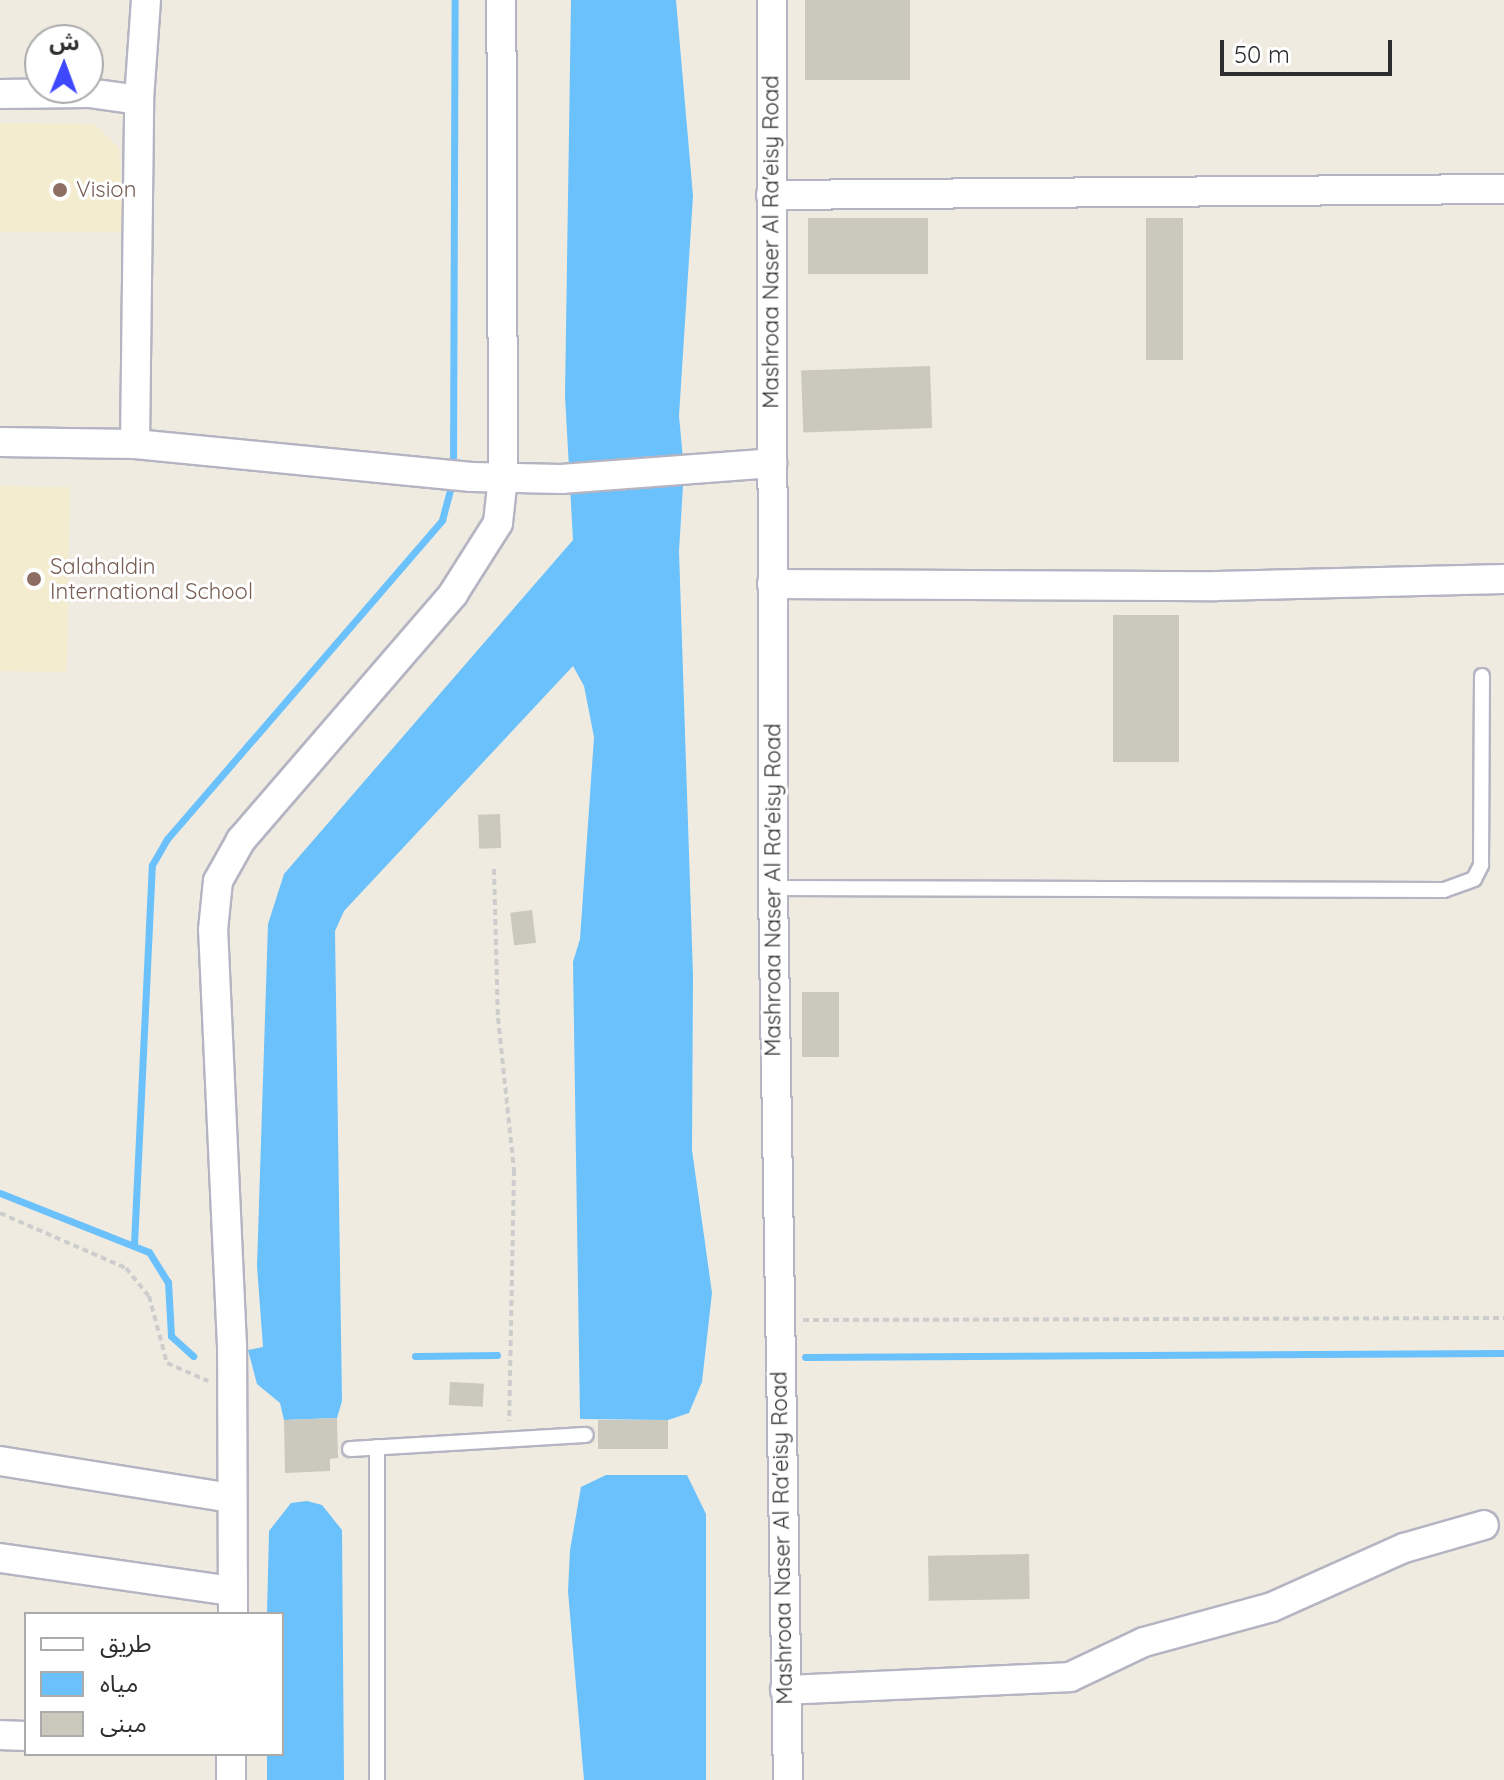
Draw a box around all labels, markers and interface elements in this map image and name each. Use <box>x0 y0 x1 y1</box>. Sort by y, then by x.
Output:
north arrow <box>24 24 104 104</box>
scale bar <box>1224 24 1396 74</box>
text: ش <box>49 28 80 56</box>
text: 50 m <box>1234 39 1290 69</box>
street label: Mashroaa Naser Al Ra'eisy Road <box>758 75 784 409</box>
place label: Vision <box>76 177 136 203</box>
marker: Vision <box>51 181 69 199</box>
place label: Salahaldin International School <box>50 553 253 604</box>
marker: Salahaldin International School <box>25 570 43 588</box>
street label: Mashroaa Naser Al Ra'eisy Road <box>760 723 786 1057</box>
street label: Mashroaa Naser Al Ra'eisy Road <box>766 1371 798 1705</box>
legend <box>24 1612 284 1756</box>
text: طريق <box>100 1628 152 1658</box>
text: مياه <box>100 1668 138 1698</box>
text: مبنى <box>100 1708 147 1738</box>

